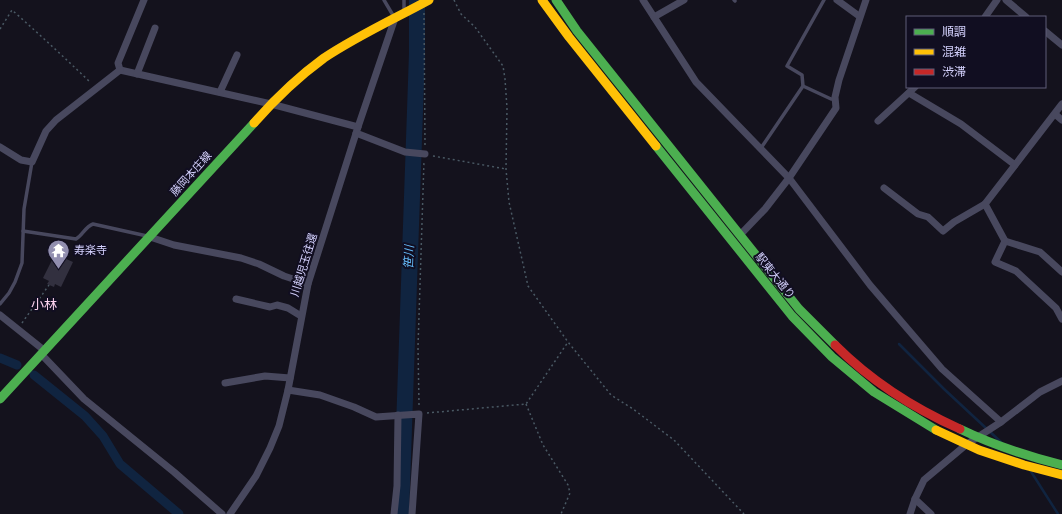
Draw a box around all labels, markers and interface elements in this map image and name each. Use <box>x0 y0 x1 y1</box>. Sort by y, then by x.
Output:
legend <box>906 16 1046 88</box>
text: 順調 <box>942 24 966 40</box>
text: 混雑 <box>942 44 966 60</box>
text: 渋滞 <box>942 64 966 80</box>
street label: 藤岡本庄線 <box>167 149 215 199</box>
street label: 川越児玉往還 <box>287 231 321 299</box>
temple icon: 寿楽寺 <box>45 237 71 270</box>
place label: 寿楽寺 <box>74 243 107 258</box>
water label: 笹川 <box>401 243 417 269</box>
street label: 駅東大通り <box>752 250 798 302</box>
district label: 小林 <box>31 296 57 314</box>

